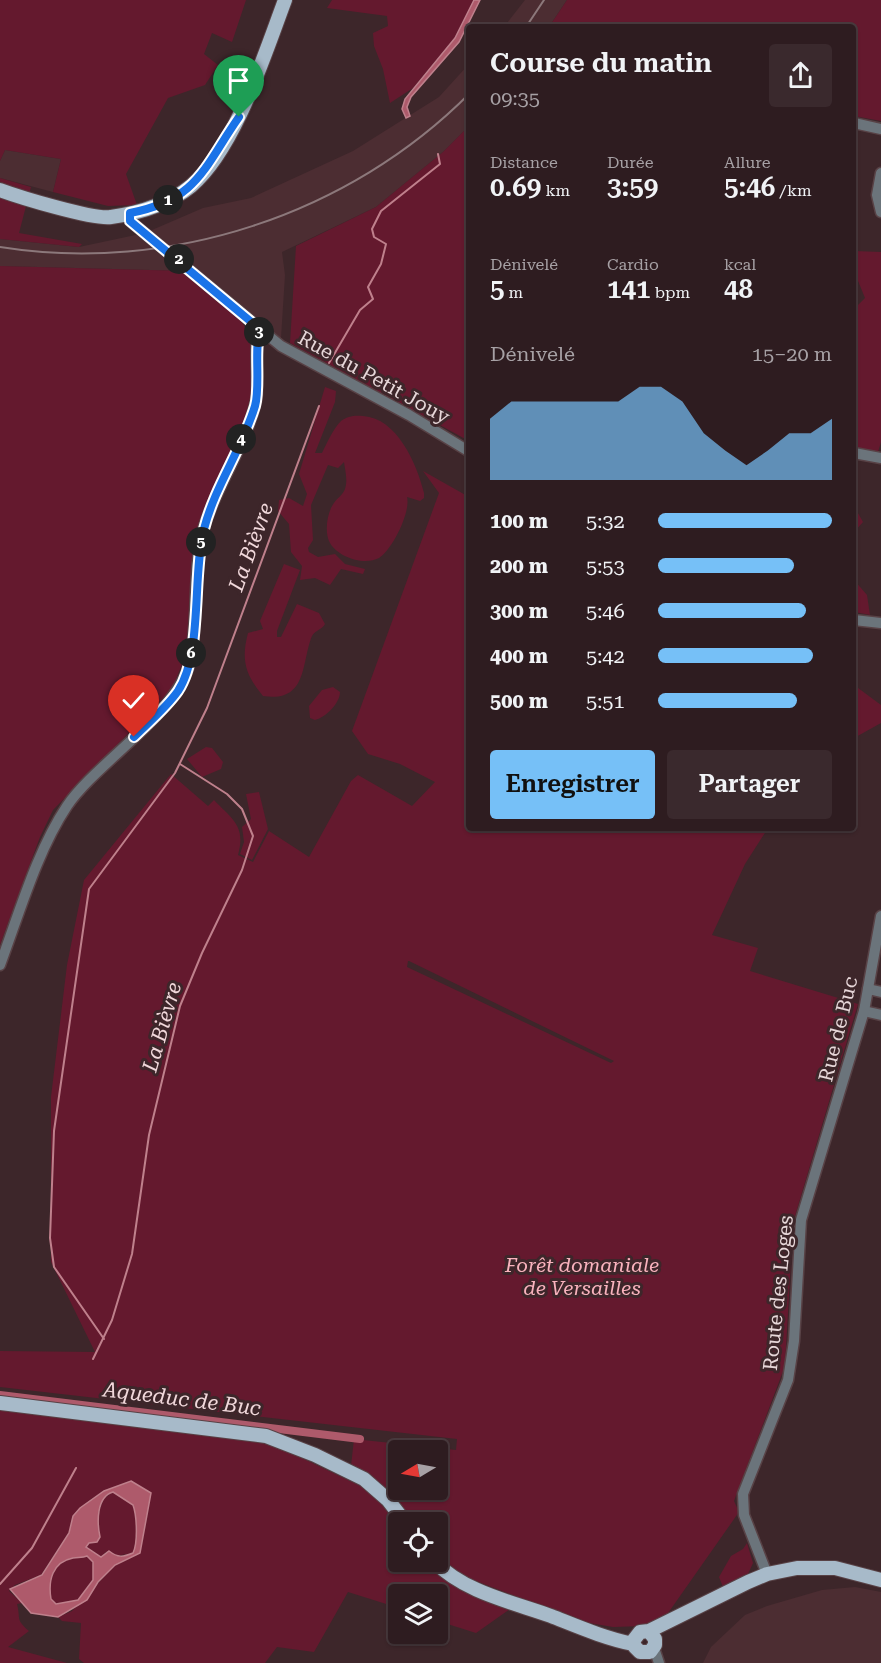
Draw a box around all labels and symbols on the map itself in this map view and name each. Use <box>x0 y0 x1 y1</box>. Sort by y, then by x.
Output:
pin <box>213 55 264 117</box>
pin: 1 <box>153 185 183 215</box>
pin: 2 <box>164 244 194 274</box>
pin: 3 <box>244 317 274 347</box>
street label: Rue du Petit Jouy <box>294 325 454 429</box>
pin: 4 <box>226 424 256 454</box>
water label: La Bièvre <box>224 500 278 595</box>
pin: 5 <box>186 527 216 557</box>
pin: 6 <box>176 638 206 668</box>
pin <box>108 675 159 737</box>
street label: Rue de Buc <box>813 974 863 1084</box>
water label: La Bièvre <box>137 979 186 1076</box>
street label: Route des Loges <box>758 1214 798 1372</box>
park label: Forêt domaniale de Versailles <box>504 1253 659 1300</box>
water label: Aqueduc de Buc <box>100 1377 262 1421</box>
north arrow <box>388 1440 448 1500</box>

